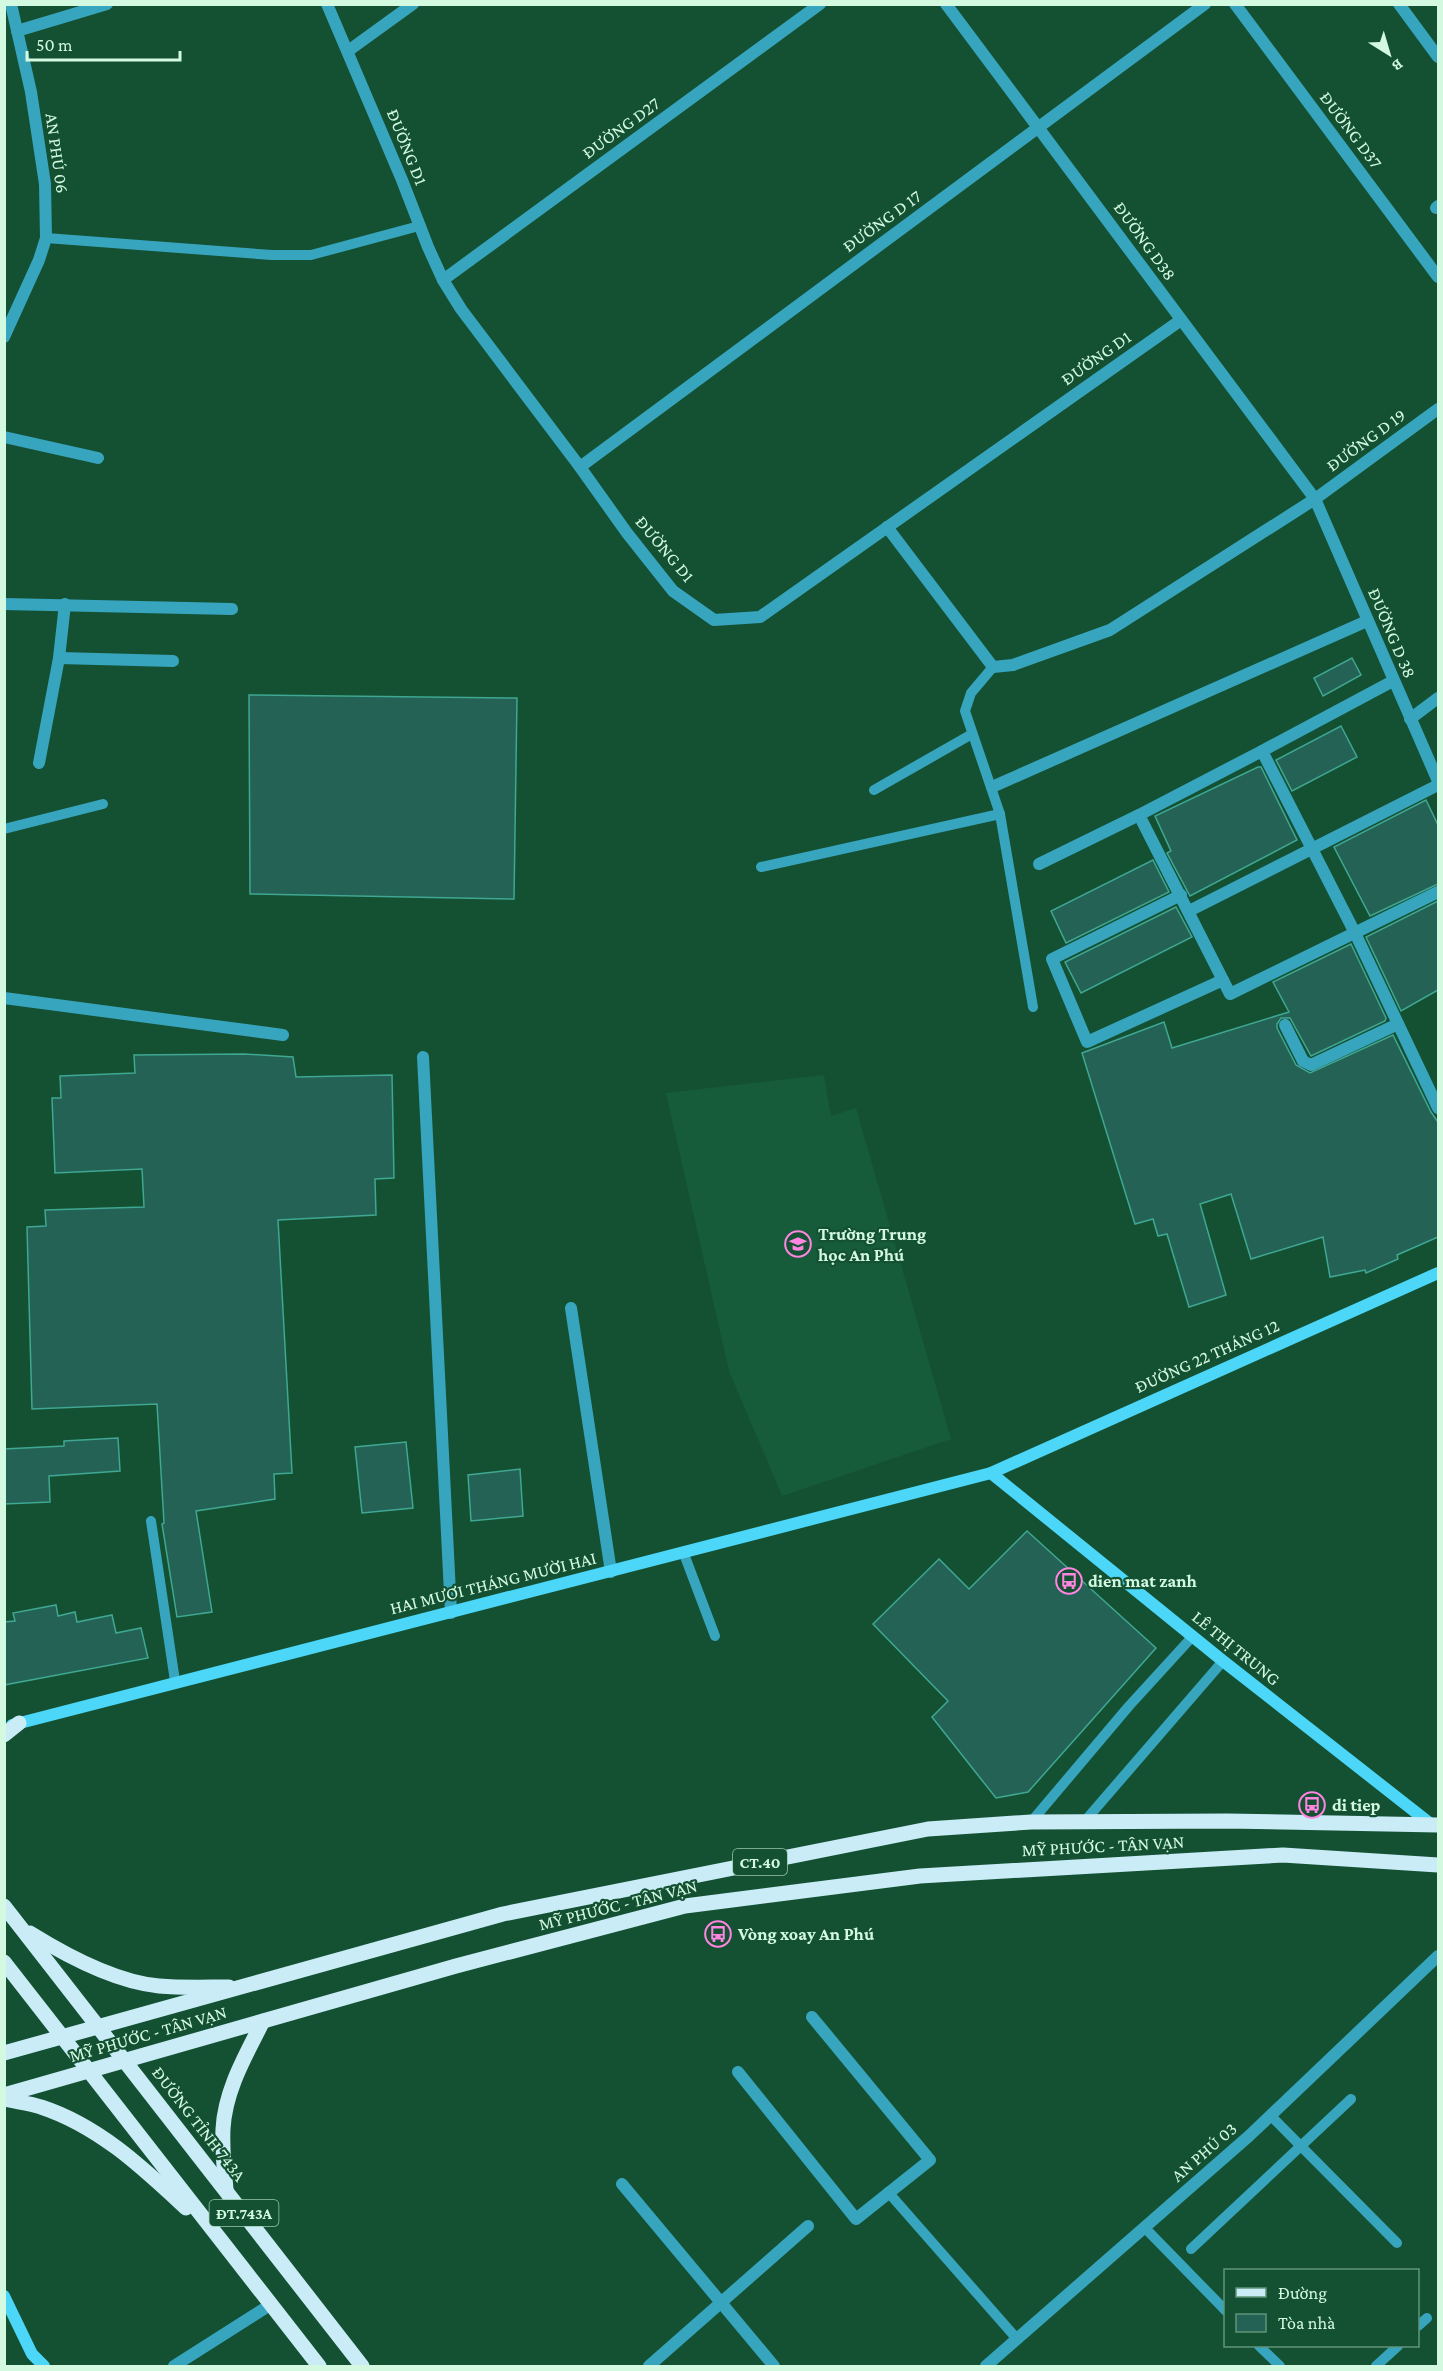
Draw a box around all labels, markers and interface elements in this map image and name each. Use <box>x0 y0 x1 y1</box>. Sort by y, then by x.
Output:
scale bar <box>27 24 180 62</box>
north arrow <box>1359 24 1419 84</box>
text: 50 m <box>36 35 73 55</box>
text: B <box>1389 56 1407 75</box>
street label: ĐƯỜNG D37 <box>1316 88 1386 172</box>
street label: ĐƯỜNG D27 <box>578 93 664 163</box>
street label: ĐƯỜNG D1 <box>383 106 431 188</box>
street label: AN PHÚ 06 <box>41 112 73 194</box>
street label: ĐƯỜNG D 17 <box>839 186 925 256</box>
street label: ĐƯỜNG D38 <box>1110 198 1180 284</box>
street label: ĐƯỜNG D1 <box>1057 327 1135 389</box>
street label: ĐƯỜNG D 19 <box>1323 405 1409 475</box>
street label: ĐƯỜNG D1 <box>632 512 698 586</box>
street label: ĐƯỜNG D 38 <box>1364 585 1420 681</box>
place label: Trường Trung học An Phú <box>818 1224 926 1265</box>
school or university icon: Trường Trung học An Phú <box>783 1229 813 1259</box>
street label: ĐƯỜNG 22 THÁNG 12 <box>1132 1315 1282 1397</box>
street label: HAI MƯƠI THÁNG MƯỜI HAI <box>388 1548 598 1618</box>
bus stop icon: dien mat zanh <box>1054 1566 1084 1596</box>
place label: dien mat zanh <box>1088 1571 1198 1591</box>
street label: LÊ THỊ TRUNG <box>1188 1607 1284 1689</box>
bus stop icon: di tiep <box>1297 1790 1327 1820</box>
place label: di tiep <box>1332 1795 1381 1815</box>
street label: MỸ PHƯỚC - TÂN VẠN <box>1021 1832 1185 1860</box>
road number: CT.40 <box>733 1849 787 1875</box>
street label: MỸ PHƯỚC - TÂN VẠN <box>537 1876 699 1934</box>
bus stop icon: Vòng xoay An Phú <box>703 1919 733 1949</box>
place label: Vòng xoay An Phú <box>737 1924 875 1944</box>
street label: MỸ PHƯỚC - TÂN VẠN <box>67 2002 229 2066</box>
street label: ĐƯỜNG TỈNH 743A <box>148 2063 250 2186</box>
street label: AN PHÚ 03 <box>1167 2118 1241 2186</box>
road number: ĐT.743A <box>210 2200 278 2226</box>
legend <box>1224 2269 1419 2347</box>
text: Đường <box>1278 2283 1327 2303</box>
text: Tòa nhà <box>1278 2313 1335 2333</box>

